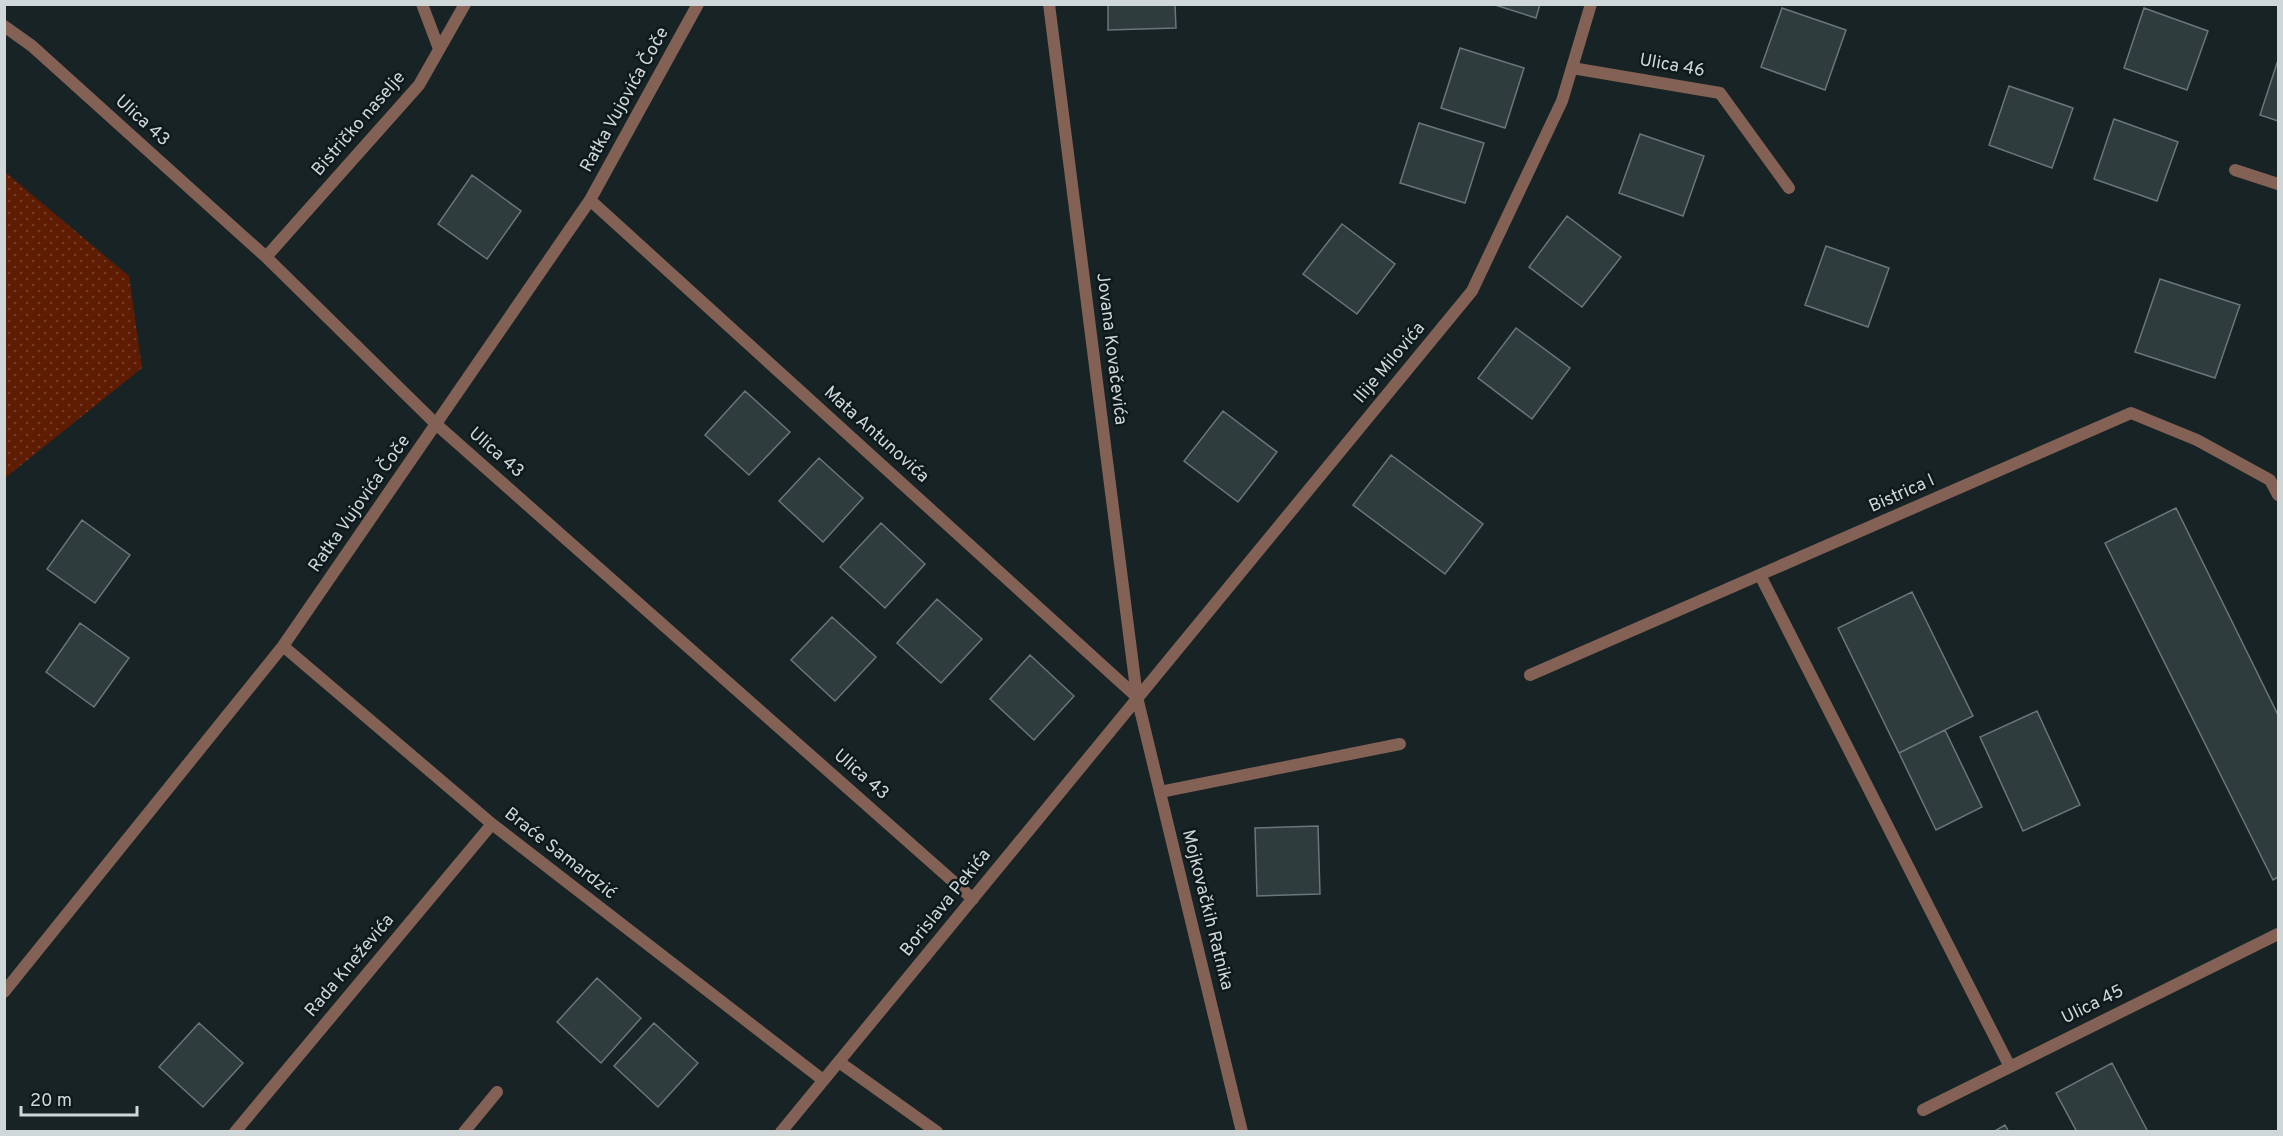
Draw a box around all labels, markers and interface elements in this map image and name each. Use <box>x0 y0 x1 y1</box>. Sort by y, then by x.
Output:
street label: Ratka Vujovića Čoče <box>574 22 675 177</box>
street label: Ulica 46 <box>1637 49 1707 83</box>
street label: Bistričko naselje <box>307 67 411 181</box>
street label: Ulica 43 <box>110 90 174 152</box>
street label: Jovana Kovačevića <box>1090 272 1132 426</box>
street label: Ilije Milovića <box>1349 318 1431 408</box>
street label: Mata Antunovića <box>819 382 933 488</box>
street label: Ulica 43 <box>463 423 529 483</box>
street label: Ratka Vujovića Čoče <box>302 430 416 577</box>
street label: Bistrica I <box>1865 469 1939 519</box>
street label: Ulica 43 <box>828 745 894 805</box>
street label: Braće Samardzić <box>499 803 621 905</box>
street label: Mojkovačkih Ratnika <box>1176 827 1238 993</box>
street label: Borislava Pekića <box>896 844 996 962</box>
street label: Rada Kneževića <box>300 910 400 1022</box>
street label: Ulica 45 <box>2058 980 2128 1030</box>
scale bar <box>21 1079 136 1117</box>
text: 20 m <box>30 1090 72 1113</box>

